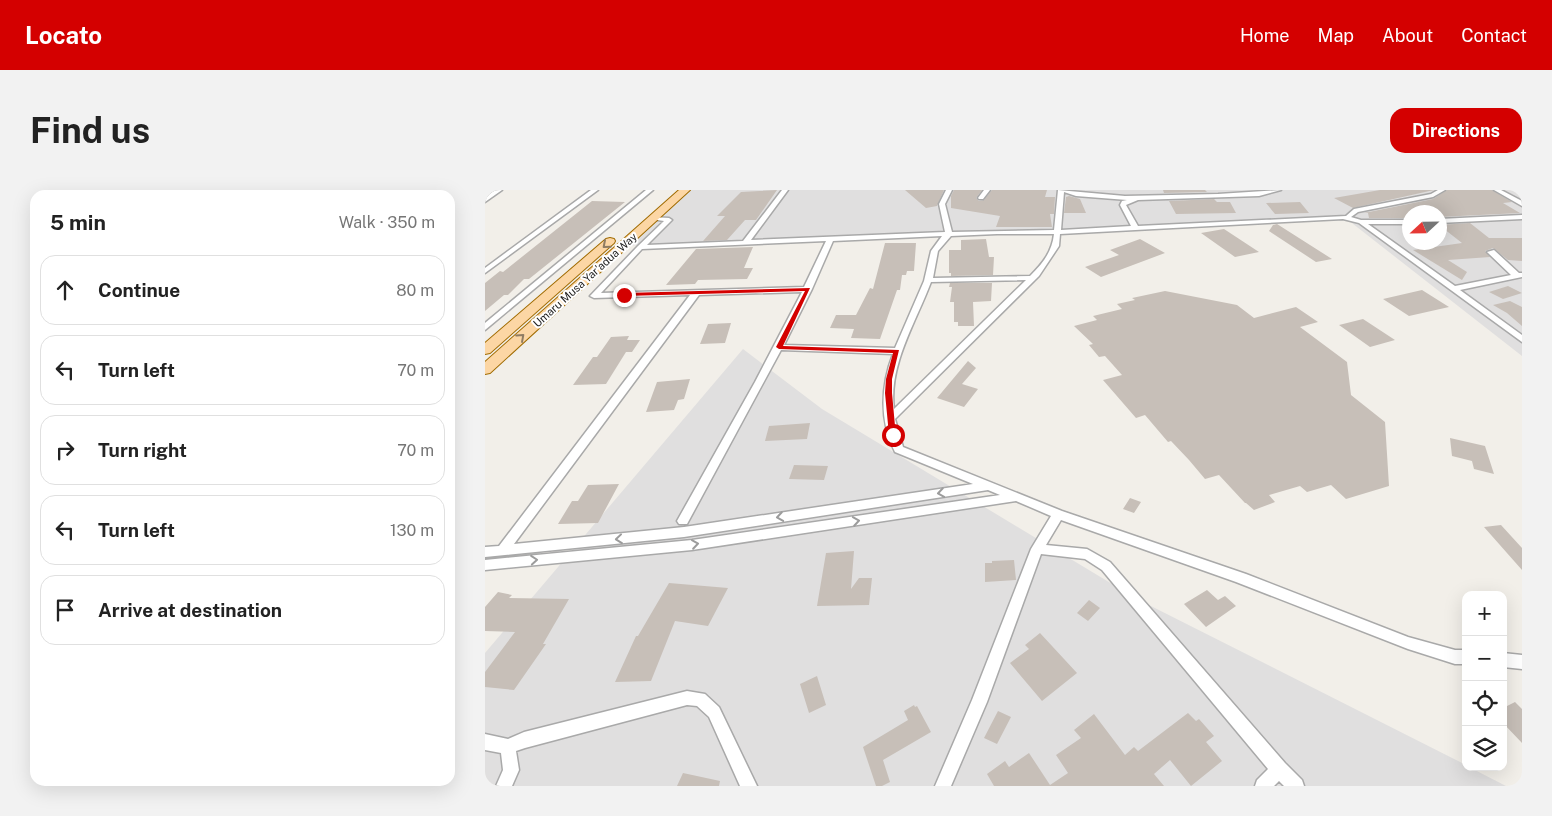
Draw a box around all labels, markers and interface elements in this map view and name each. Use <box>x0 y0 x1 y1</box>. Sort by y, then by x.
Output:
text: Locato <box>25 21 102 49</box>
text: Home <box>1240 25 1290 46</box>
text: Map <box>1318 25 1354 46</box>
text: About <box>1382 25 1433 46</box>
text: Contact <box>1461 25 1527 46</box>
button: Directions <box>1390 108 1522 153</box>
text: Find us <box>30 110 150 151</box>
north arrow <box>1402 205 1447 250</box>
text: 5 min <box>50 210 106 235</box>
text: Walk · 350 m <box>339 213 435 232</box>
street label: Umaru Musa Yar'adua Way <box>531 230 639 330</box>
one-way arrow <box>602 239 611 248</box>
icon: ahead <box>51 276 79 304</box>
text: Continue <box>98 279 180 301</box>
text: 80 m <box>396 281 434 300</box>
route end <box>613 284 636 307</box>
one-way arrow <box>516 334 525 343</box>
icon: left <box>51 356 79 384</box>
text: Turn left <box>98 359 175 381</box>
text: 70 m <box>397 361 434 380</box>
route start <box>882 424 905 447</box>
icon: right <box>51 436 79 464</box>
text: Turn right <box>98 439 187 461</box>
text: 70 m <box>397 441 434 460</box>
one-way arrow <box>937 487 945 498</box>
one-way arrow <box>776 512 785 522</box>
icon: left <box>51 516 79 544</box>
one-way arrow <box>852 516 860 526</box>
text: Turn left <box>98 519 175 541</box>
text: 130 m <box>390 521 434 540</box>
one-way arrow <box>615 533 623 544</box>
one-way arrow <box>691 540 700 550</box>
one-way arrow <box>530 555 538 566</box>
map controls <box>1462 591 1507 771</box>
button: + <box>1462 591 1507 636</box>
icon: arrive <box>51 596 79 624</box>
text: Arrive at destination <box>98 599 282 621</box>
button: − <box>1462 636 1507 681</box>
button: locate <box>1462 681 1507 726</box>
button: layers <box>1462 726 1507 771</box>

